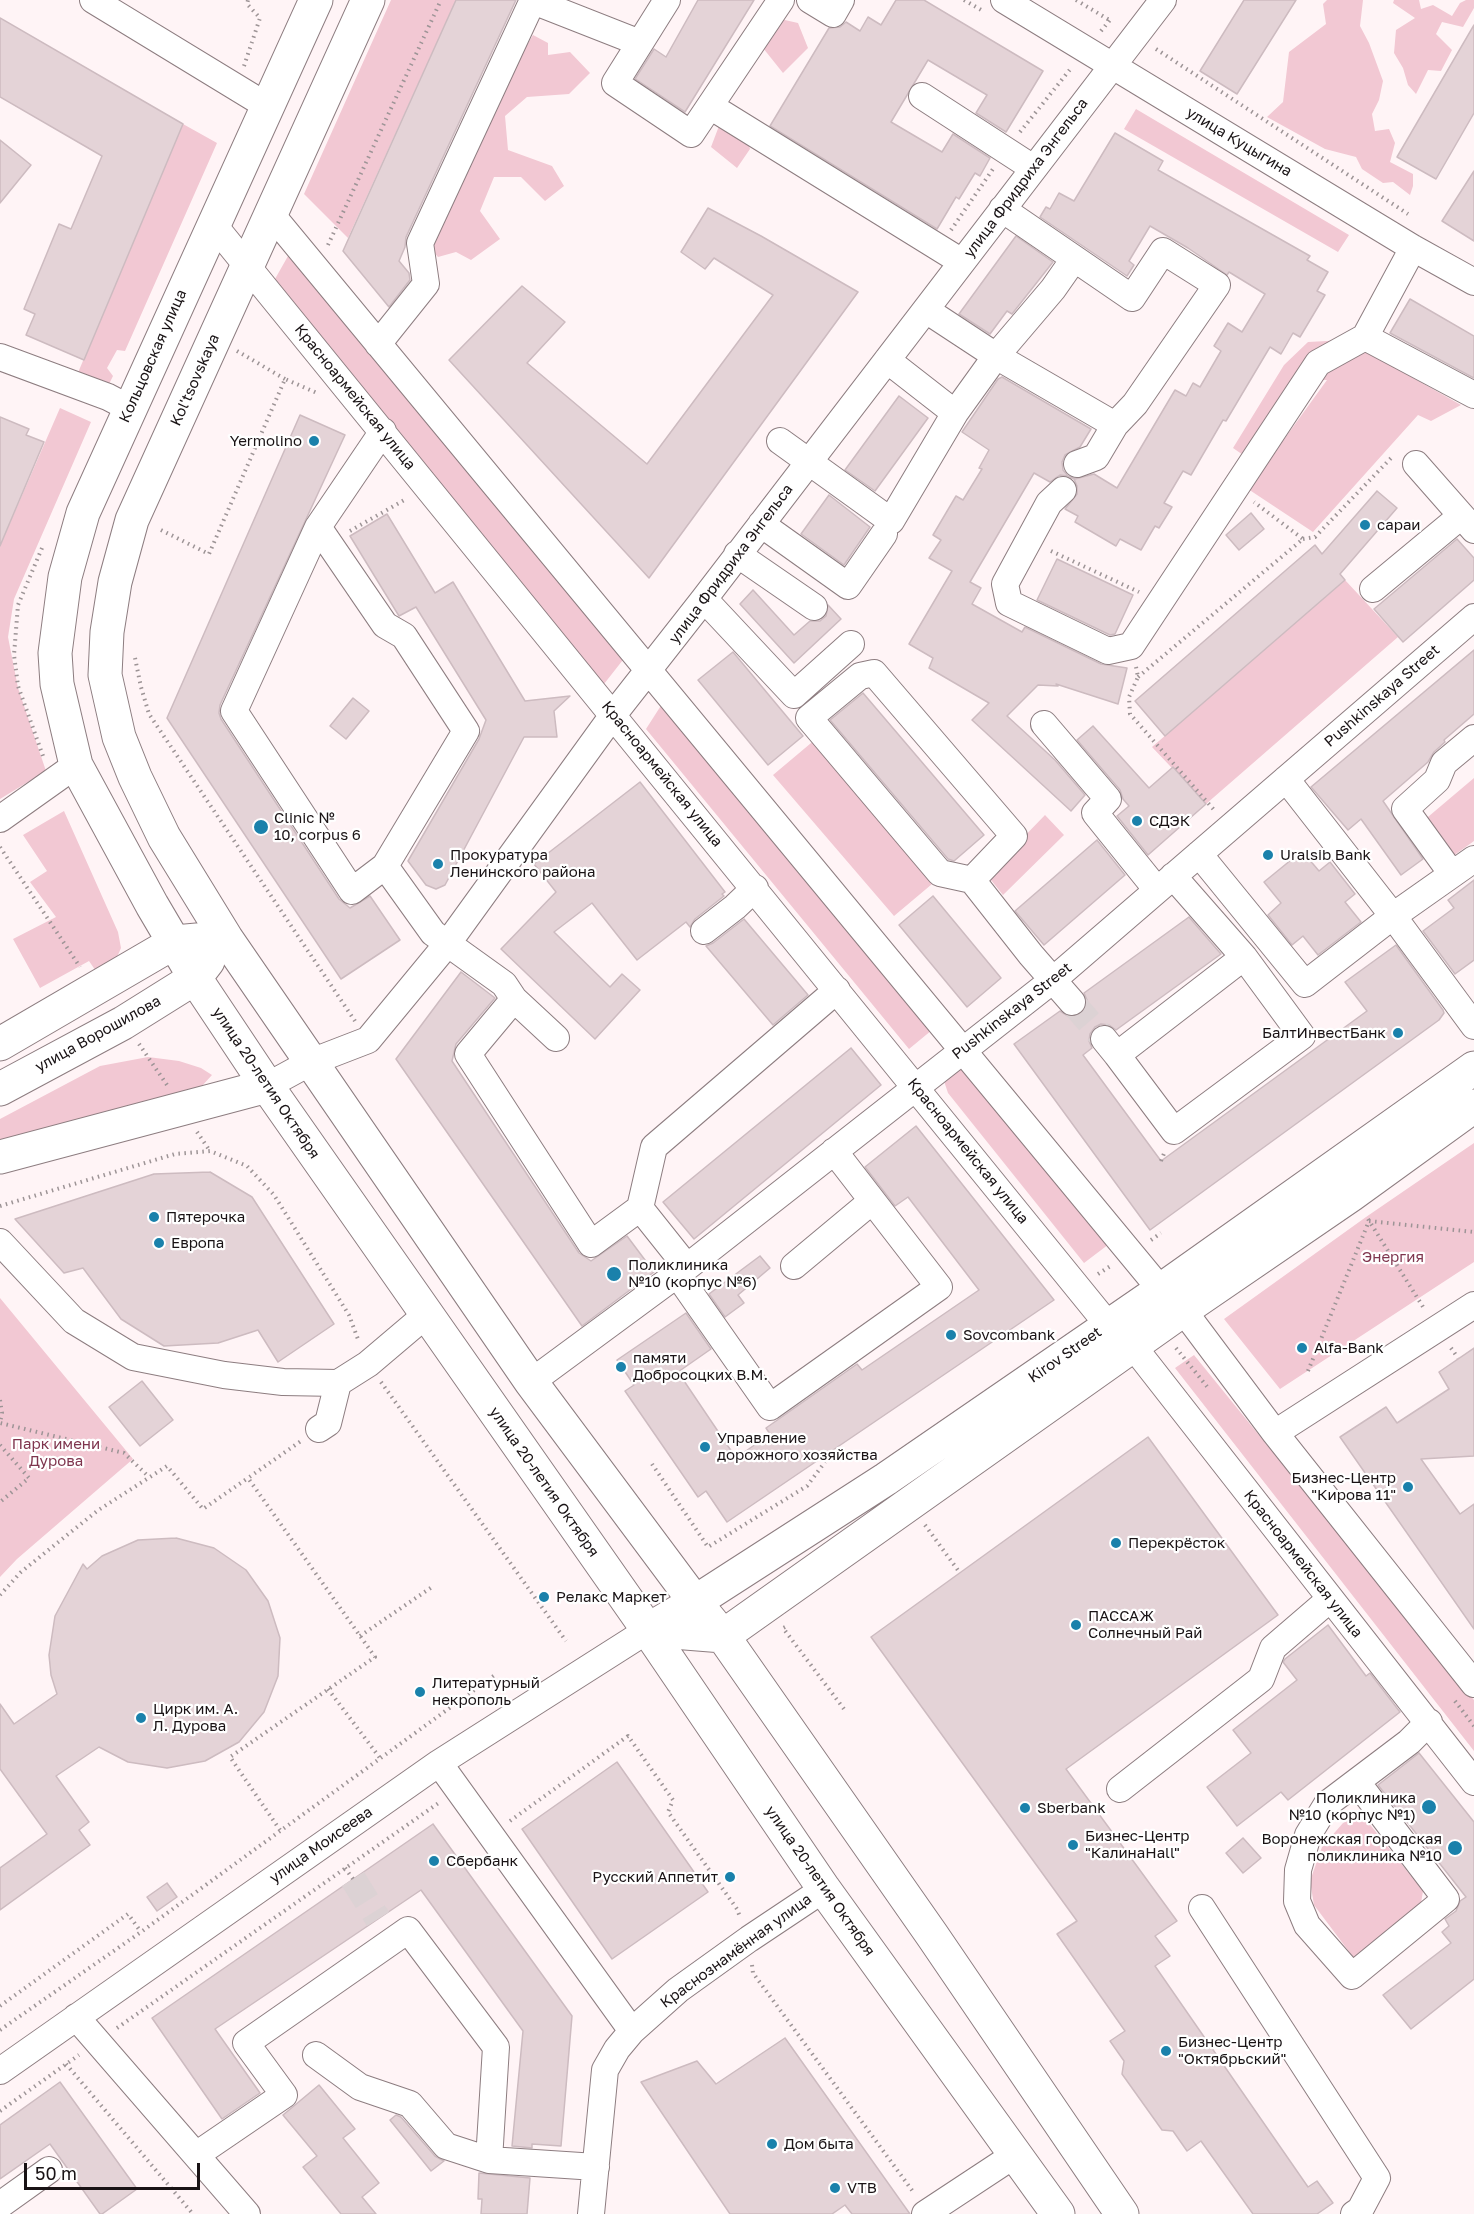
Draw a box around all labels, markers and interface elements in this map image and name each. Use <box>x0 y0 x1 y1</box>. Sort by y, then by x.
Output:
street label: улица Фридриха Энгельса <box>960 95 1092 261</box>
street label: улица Куцыгина <box>1183 103 1295 181</box>
street label: Кольцовская улица <box>116 287 190 425</box>
street label: Красноармейская улица <box>291 321 419 473</box>
street label: Kol'tsovskaya <box>167 331 223 429</box>
place label: Yermolino <box>230 432 302 450</box>
marker: Yermolino <box>307 434 321 448</box>
street label: улица Фридриха Энгельса <box>665 481 797 647</box>
place label: сараи <box>1377 516 1420 534</box>
marker: сараи <box>1358 518 1372 532</box>
street label: Pushkinskaya Street <box>1321 641 1443 751</box>
street label: Красноармейская улица <box>598 698 726 850</box>
place label: Clinic № 10, corpus 6 <box>274 809 361 844</box>
place label: СДЭК <box>1149 812 1190 830</box>
marker: СДЭК <box>1130 814 1144 828</box>
marker: Clinic № 10, corpus 6 <box>252 818 270 836</box>
place label: Прокуратура Ленинского района <box>450 846 595 881</box>
place label: Uralsib Bank <box>1280 846 1371 864</box>
marker: Uralsib Bank <box>1261 848 1275 862</box>
marker: Прокуратура Ленинского района <box>431 857 445 871</box>
street label: Pushkinskaya Street <box>949 959 1075 1063</box>
street label: улица Ворошилова <box>32 992 164 1076</box>
street label: улица 20-летия Октября <box>208 1004 324 1162</box>
place label: БалтИнвестБанк <box>1262 1024 1386 1042</box>
marker: БалтИнвестБанк <box>1391 1026 1405 1040</box>
street label: Красноармейская улица <box>904 1075 1032 1227</box>
place label: Пятерочка <box>166 1208 245 1226</box>
marker: Пятерочка <box>147 1210 161 1224</box>
place label: Европа <box>171 1234 224 1252</box>
marker: Европа <box>152 1236 166 1250</box>
park label: Энергия <box>1362 1248 1424 1266</box>
place label: Поликлиника №10 (корпус №6) <box>628 1256 757 1291</box>
marker: Поликлиника №10 (корпус №6) <box>605 1265 623 1283</box>
street label: Kirov Street <box>1025 1323 1105 1387</box>
place label: Sovcombank <box>963 1326 1055 1344</box>
marker: Sovcombank <box>944 1328 958 1342</box>
place label: Alfa-Bank <box>1314 1339 1384 1357</box>
marker: Alfa-Bank <box>1295 1341 1309 1355</box>
place label: памяти Добросоцких В.М. <box>633 1349 768 1384</box>
marker: памяти Добросоцких В.М. <box>614 1360 628 1374</box>
street label: улица 20-летия Октября <box>485 1403 603 1561</box>
place label: Управление дорожного хозяйства <box>717 1429 878 1464</box>
park label: Парк имени Дурова <box>12 1435 100 1470</box>
marker: Управление дорожного хозяйства <box>698 1440 712 1454</box>
place label: Бизнес-Центр "Кирова 11" <box>1292 1469 1396 1504</box>
marker: Бизнес-Центр "Кирова 11" <box>1401 1480 1415 1494</box>
street label: Красноармейская улица <box>1240 1487 1366 1641</box>
place label: Перекрёсток <box>1128 1534 1225 1552</box>
marker: Перекрёсток <box>1109 1536 1123 1550</box>
place label: Релакс Маркет <box>556 1588 667 1606</box>
marker: Релакс Маркет <box>537 1590 551 1604</box>
place label: ПАССАЖ Солнечный Рай <box>1088 1607 1202 1642</box>
marker: ПАССАЖ Солнечный Рай <box>1069 1618 1083 1632</box>
place label: Литературный некрополь <box>432 1674 540 1709</box>
marker: Литературный некрополь <box>413 1685 427 1699</box>
place label: Цирк им. А. Л. Дурова <box>153 1700 238 1735</box>
marker: Цирк им. А. Л. Дурова <box>134 1711 148 1725</box>
place label: Поликлиника №10 (корпус №1) <box>1289 1789 1416 1824</box>
marker: Поликлиника №10 (корпус №1) <box>1420 1798 1438 1816</box>
place label: Sberbank <box>1037 1799 1106 1817</box>
marker: Sberbank <box>1018 1801 1032 1815</box>
street label: улица 20-летия Октября <box>761 1802 879 1960</box>
street label: улица Моисеева <box>266 1803 376 1887</box>
place label: Бизнес-Центр "КалинаHall" <box>1085 1827 1189 1862</box>
place label: Воронежская городская поликлиника №10 <box>1261 1830 1442 1865</box>
marker: Бизнес-Центр "КалинаHall" <box>1066 1838 1080 1852</box>
marker: Воронежская городская поликлиника №10 <box>1446 1839 1464 1857</box>
place label: Сбербанк <box>446 1852 518 1870</box>
marker: Сбербанк <box>427 1854 441 1868</box>
place label: Русский Аппетит <box>592 1868 718 1886</box>
marker: Русский Аппетит <box>723 1870 737 1884</box>
street label: Краснознамённая улица <box>657 1890 815 2012</box>
place label: Бизнес-Центр "Октябрьский" <box>1178 2033 1286 2068</box>
marker: Бизнес-Центр "Октябрьский" <box>1159 2044 1173 2058</box>
place label: Дом быта <box>784 2135 854 2153</box>
marker: Дом быта <box>765 2137 779 2151</box>
scale bar <box>27 2151 202 2189</box>
text: 50 m <box>35 2162 77 2184</box>
place label: VTB <box>847 2179 877 2197</box>
marker: VTB <box>828 2181 842 2195</box>

